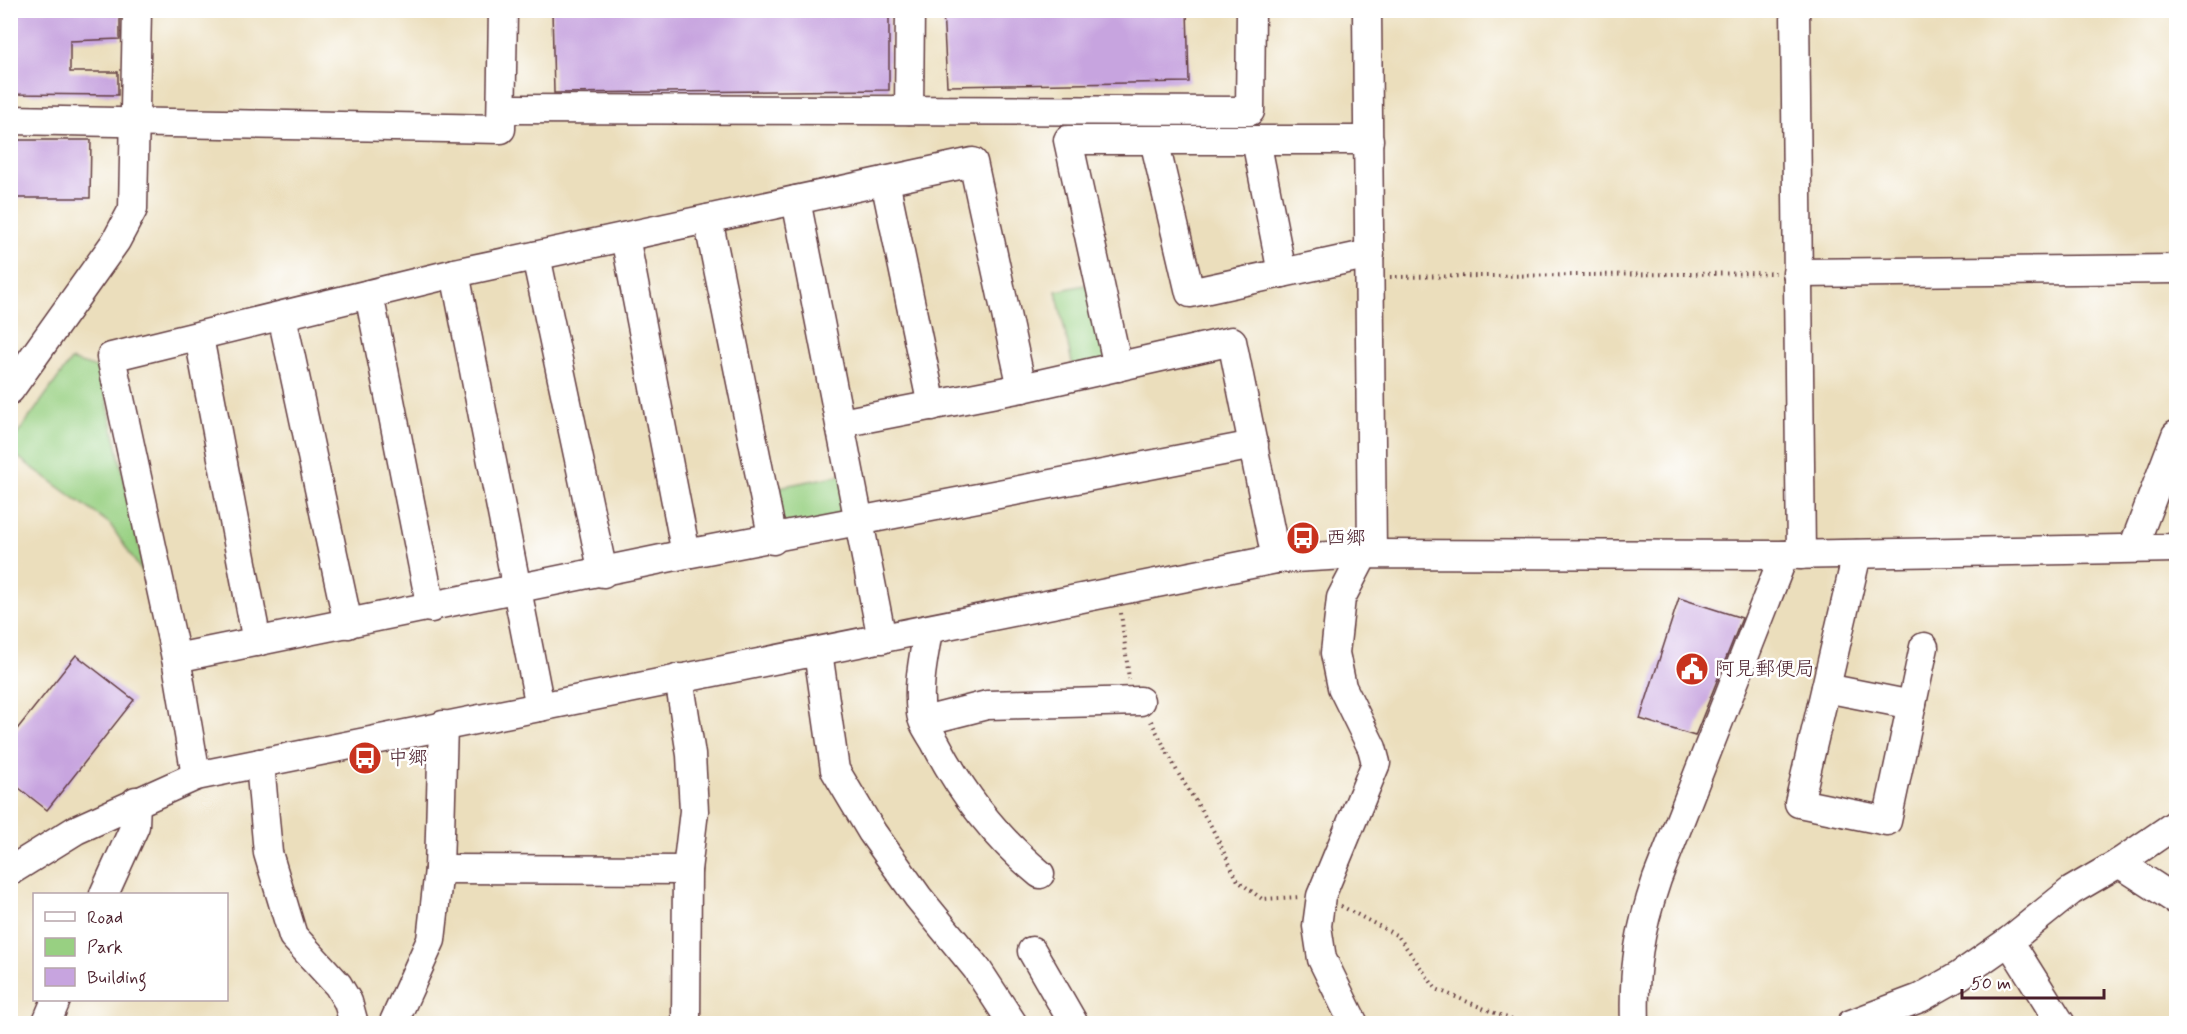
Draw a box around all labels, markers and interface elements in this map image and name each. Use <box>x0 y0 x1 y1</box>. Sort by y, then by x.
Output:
bus stop icon: 西郷 <box>1285 520 1321 556</box>
place label: 西郷 <box>1326 525 1366 552</box>
public building icon: 阿見郵便局 <box>1674 651 1710 687</box>
place label: 阿見郵便局 <box>1715 656 1815 683</box>
bus stop icon: 中郷 <box>347 740 383 776</box>
place label: 中郷 <box>388 745 428 772</box>
legend <box>33 893 228 1001</box>
text: Road <box>87 906 123 930</box>
text: Park <box>87 936 123 960</box>
scale bar <box>1962 962 2104 1000</box>
text: Building <box>87 966 147 992</box>
text: 50 m <box>1971 972 2011 996</box>

